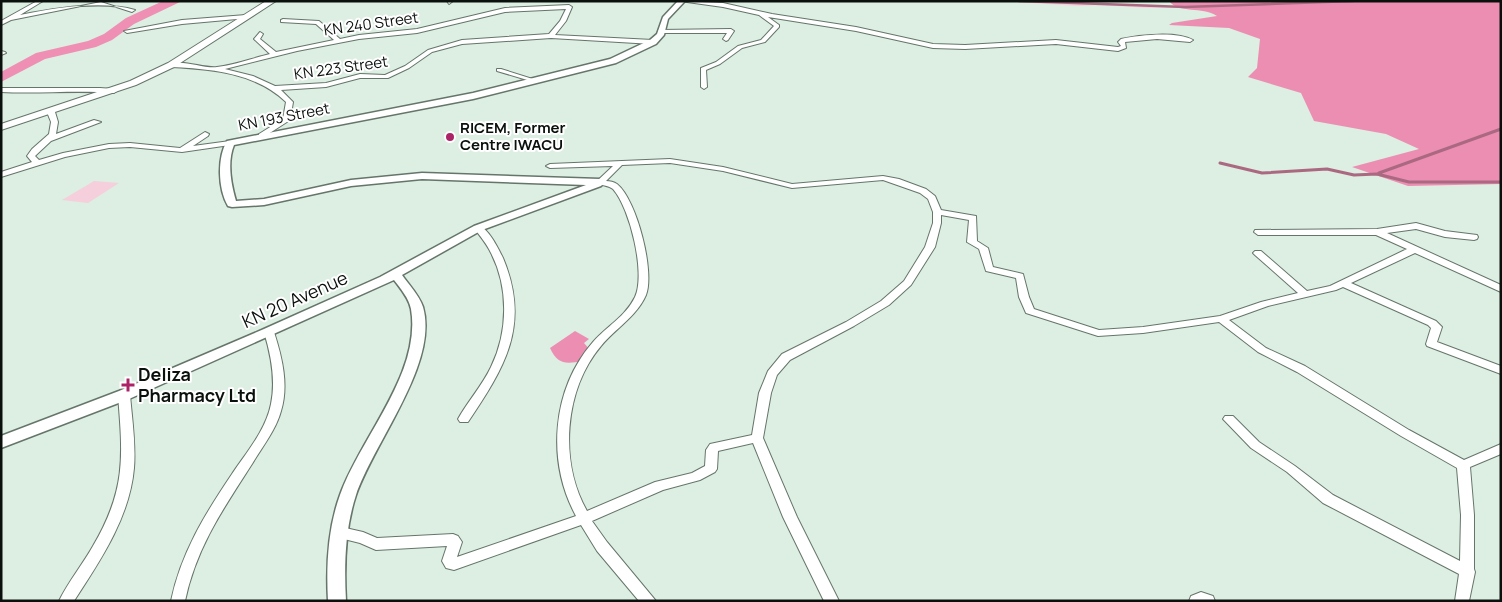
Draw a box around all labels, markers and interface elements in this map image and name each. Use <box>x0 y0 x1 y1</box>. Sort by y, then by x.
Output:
street label: KN 240 Street <box>322 6 420 41</box>
street label: KN 223 Street <box>293 51 389 84</box>
street label: KN 193 Street <box>236 97 331 136</box>
place label: RICEM, Former Centre IWACU <box>460 117 566 155</box>
marker: RICEM, Former Centre IWACU <box>444 131 456 143</box>
street label: KN 20 Avenue <box>238 265 351 333</box>
place label: Deliza Pharmacy Ltd <box>138 362 256 407</box>
marker: Deliza Pharmacy Ltd <box>122 379 134 391</box>

